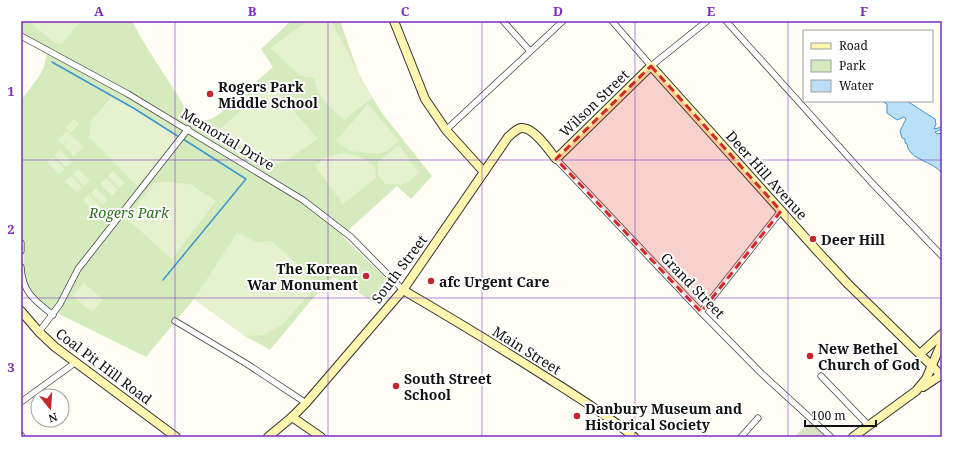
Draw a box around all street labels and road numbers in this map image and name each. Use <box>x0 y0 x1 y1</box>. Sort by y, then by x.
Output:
street label: Wilson Street <box>555 65 633 141</box>
street label: Memorial Drive <box>178 104 278 174</box>
street label: Deer Hill Avenue <box>722 127 812 223</box>
street label: South Street <box>367 231 431 307</box>
street label: Grand Street <box>657 248 729 322</box>
street label: Main Street <box>489 321 565 379</box>
street label: Coal Pit Hill Road <box>52 324 156 409</box>

